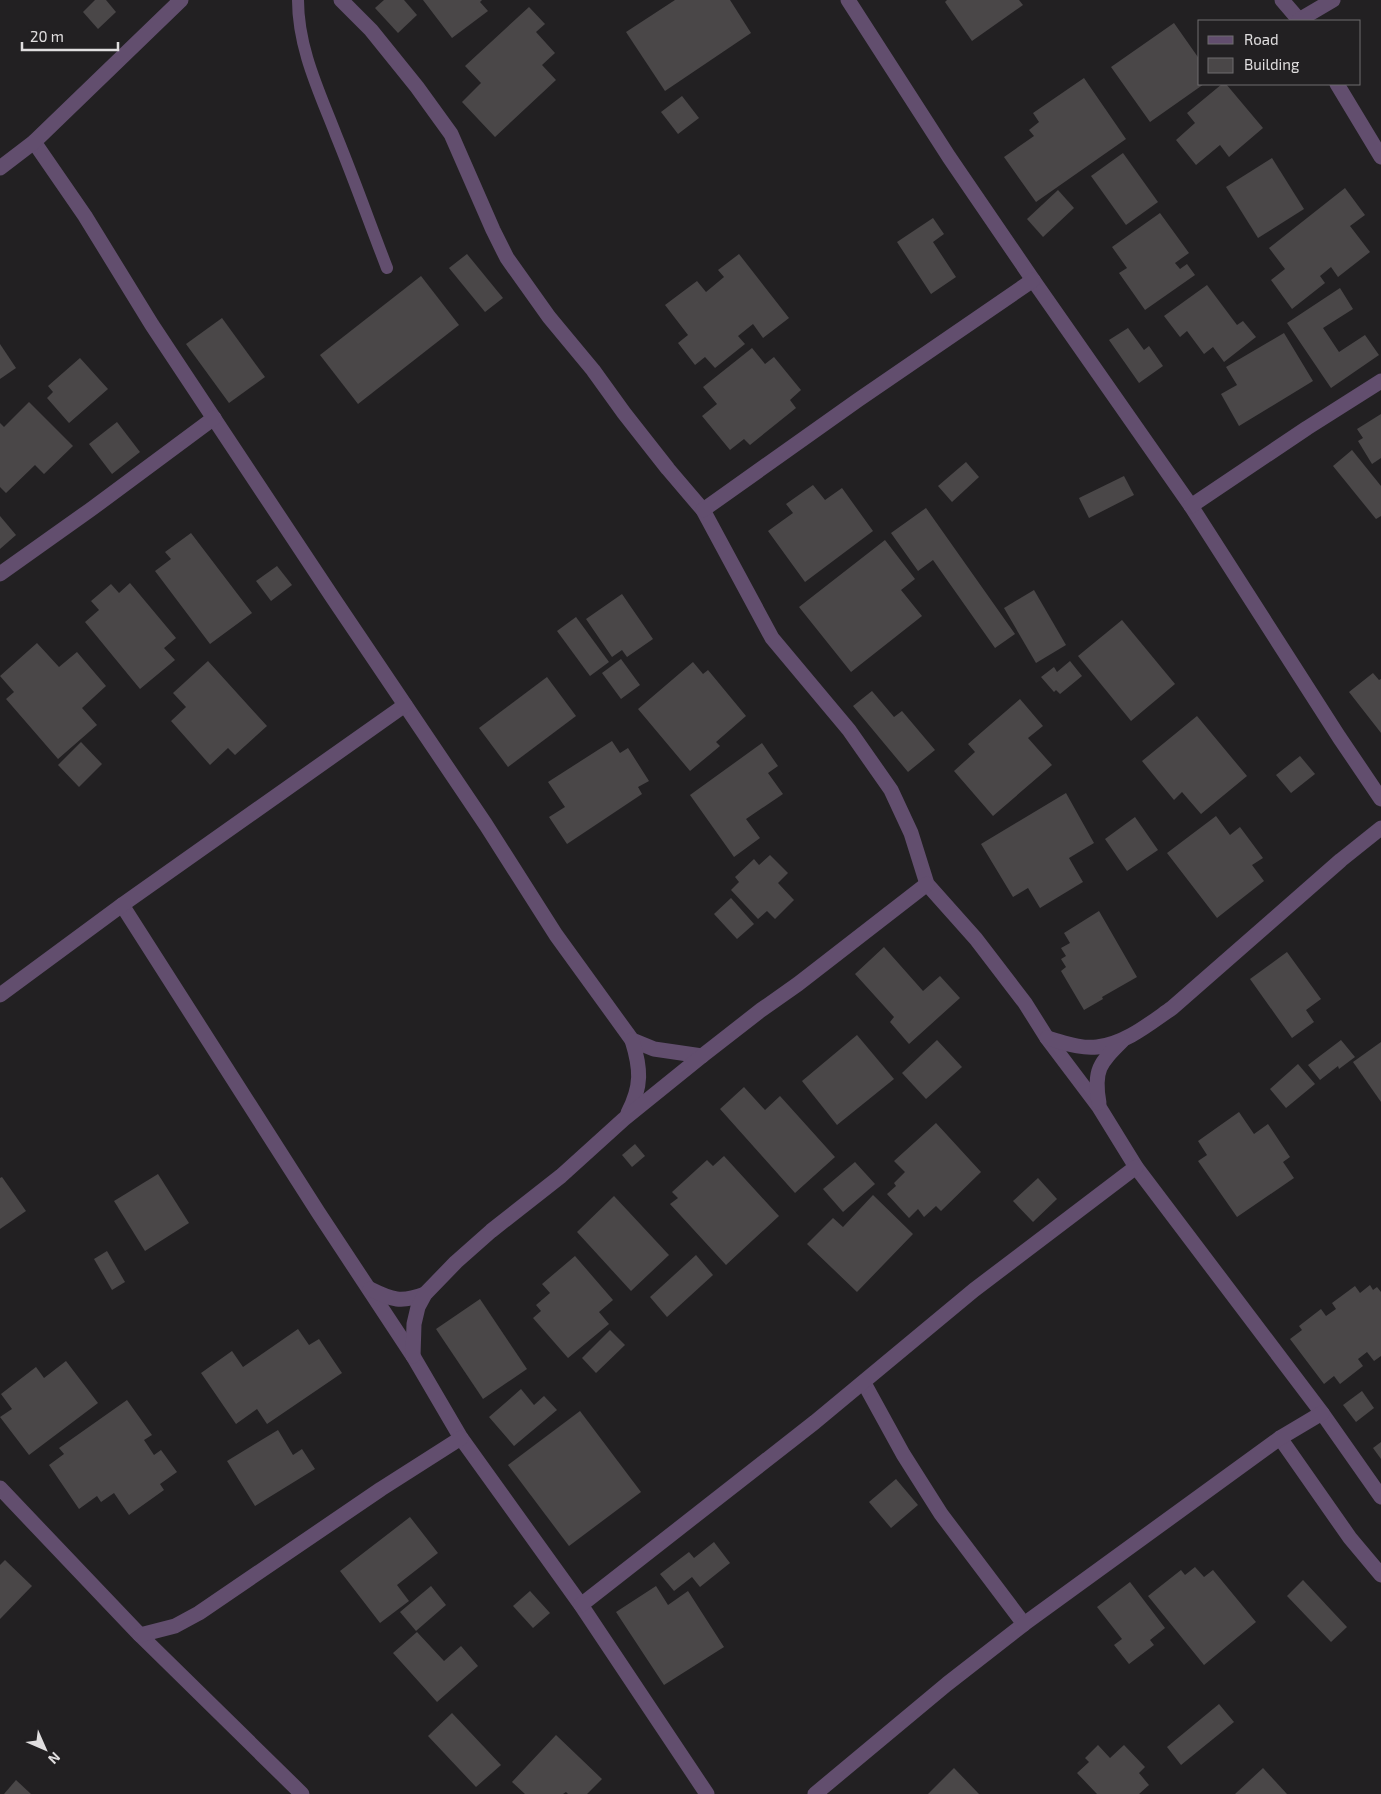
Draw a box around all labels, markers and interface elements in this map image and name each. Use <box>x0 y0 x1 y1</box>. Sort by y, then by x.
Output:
scale bar <box>22 20 119 52</box>
legend <box>1198 20 1361 85</box>
text: 20 m <box>30 27 64 45</box>
text: Road <box>1244 30 1279 48</box>
text: Building <box>1244 55 1300 73</box>
north arrow <box>20 1724 70 1774</box>
text: N <box>45 1749 64 1768</box>

